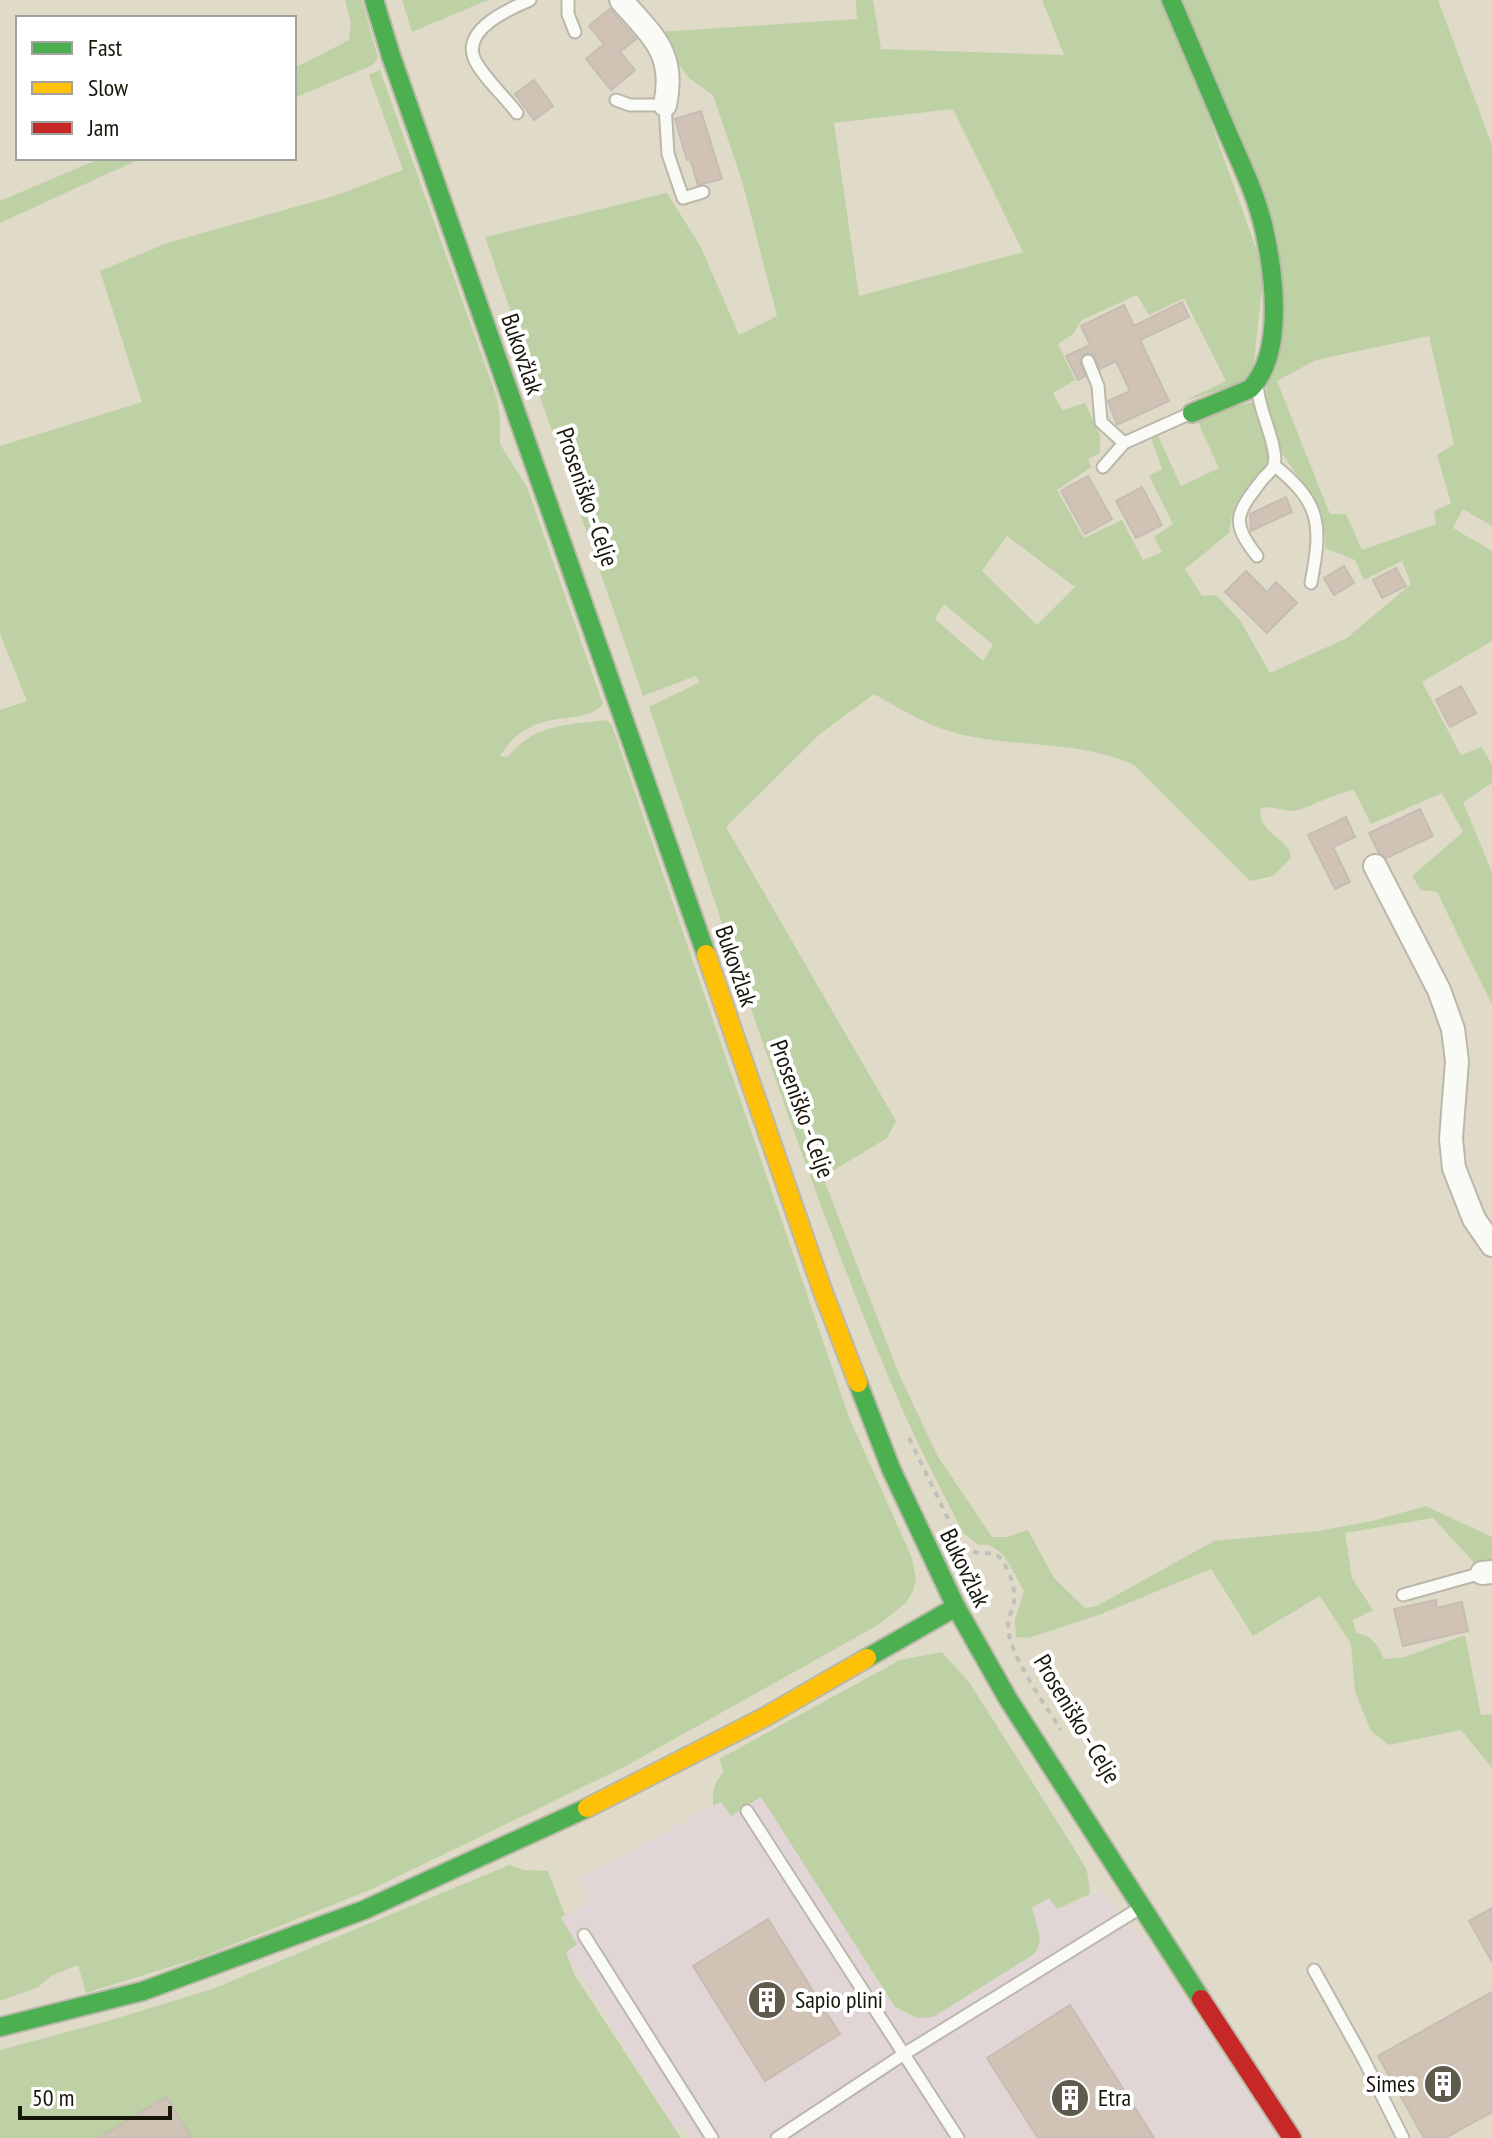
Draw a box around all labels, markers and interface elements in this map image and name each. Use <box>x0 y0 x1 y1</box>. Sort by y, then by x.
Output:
legend <box>16 16 296 160</box>
text: Fast <box>88 32 123 63</box>
text: Slow <box>88 72 129 103</box>
text: Jam <box>87 112 119 143</box>
street label: Bukovžlak <box>494 309 551 399</box>
street label: Proseniško - Celje <box>549 423 626 570</box>
street label: Bukovžlak <box>708 921 765 1011</box>
street label: Proseniško - Celje <box>763 1036 842 1182</box>
street label: Bukovžlak <box>933 1524 998 1613</box>
street label: Proseniško - Celje <box>1027 1649 1128 1789</box>
building icon: Sapio plini <box>746 1979 788 2021</box>
place label: Sapio plini <box>795 1984 883 2015</box>
building icon: Simes <box>1422 2063 1464 2105</box>
place label: Simes <box>1366 2068 1415 2099</box>
scale bar <box>20 2070 170 2120</box>
building icon: Etra <box>1049 2077 1091 2119</box>
text: 50 m <box>32 2082 74 2113</box>
place label: Etra <box>1098 2082 1131 2113</box>

